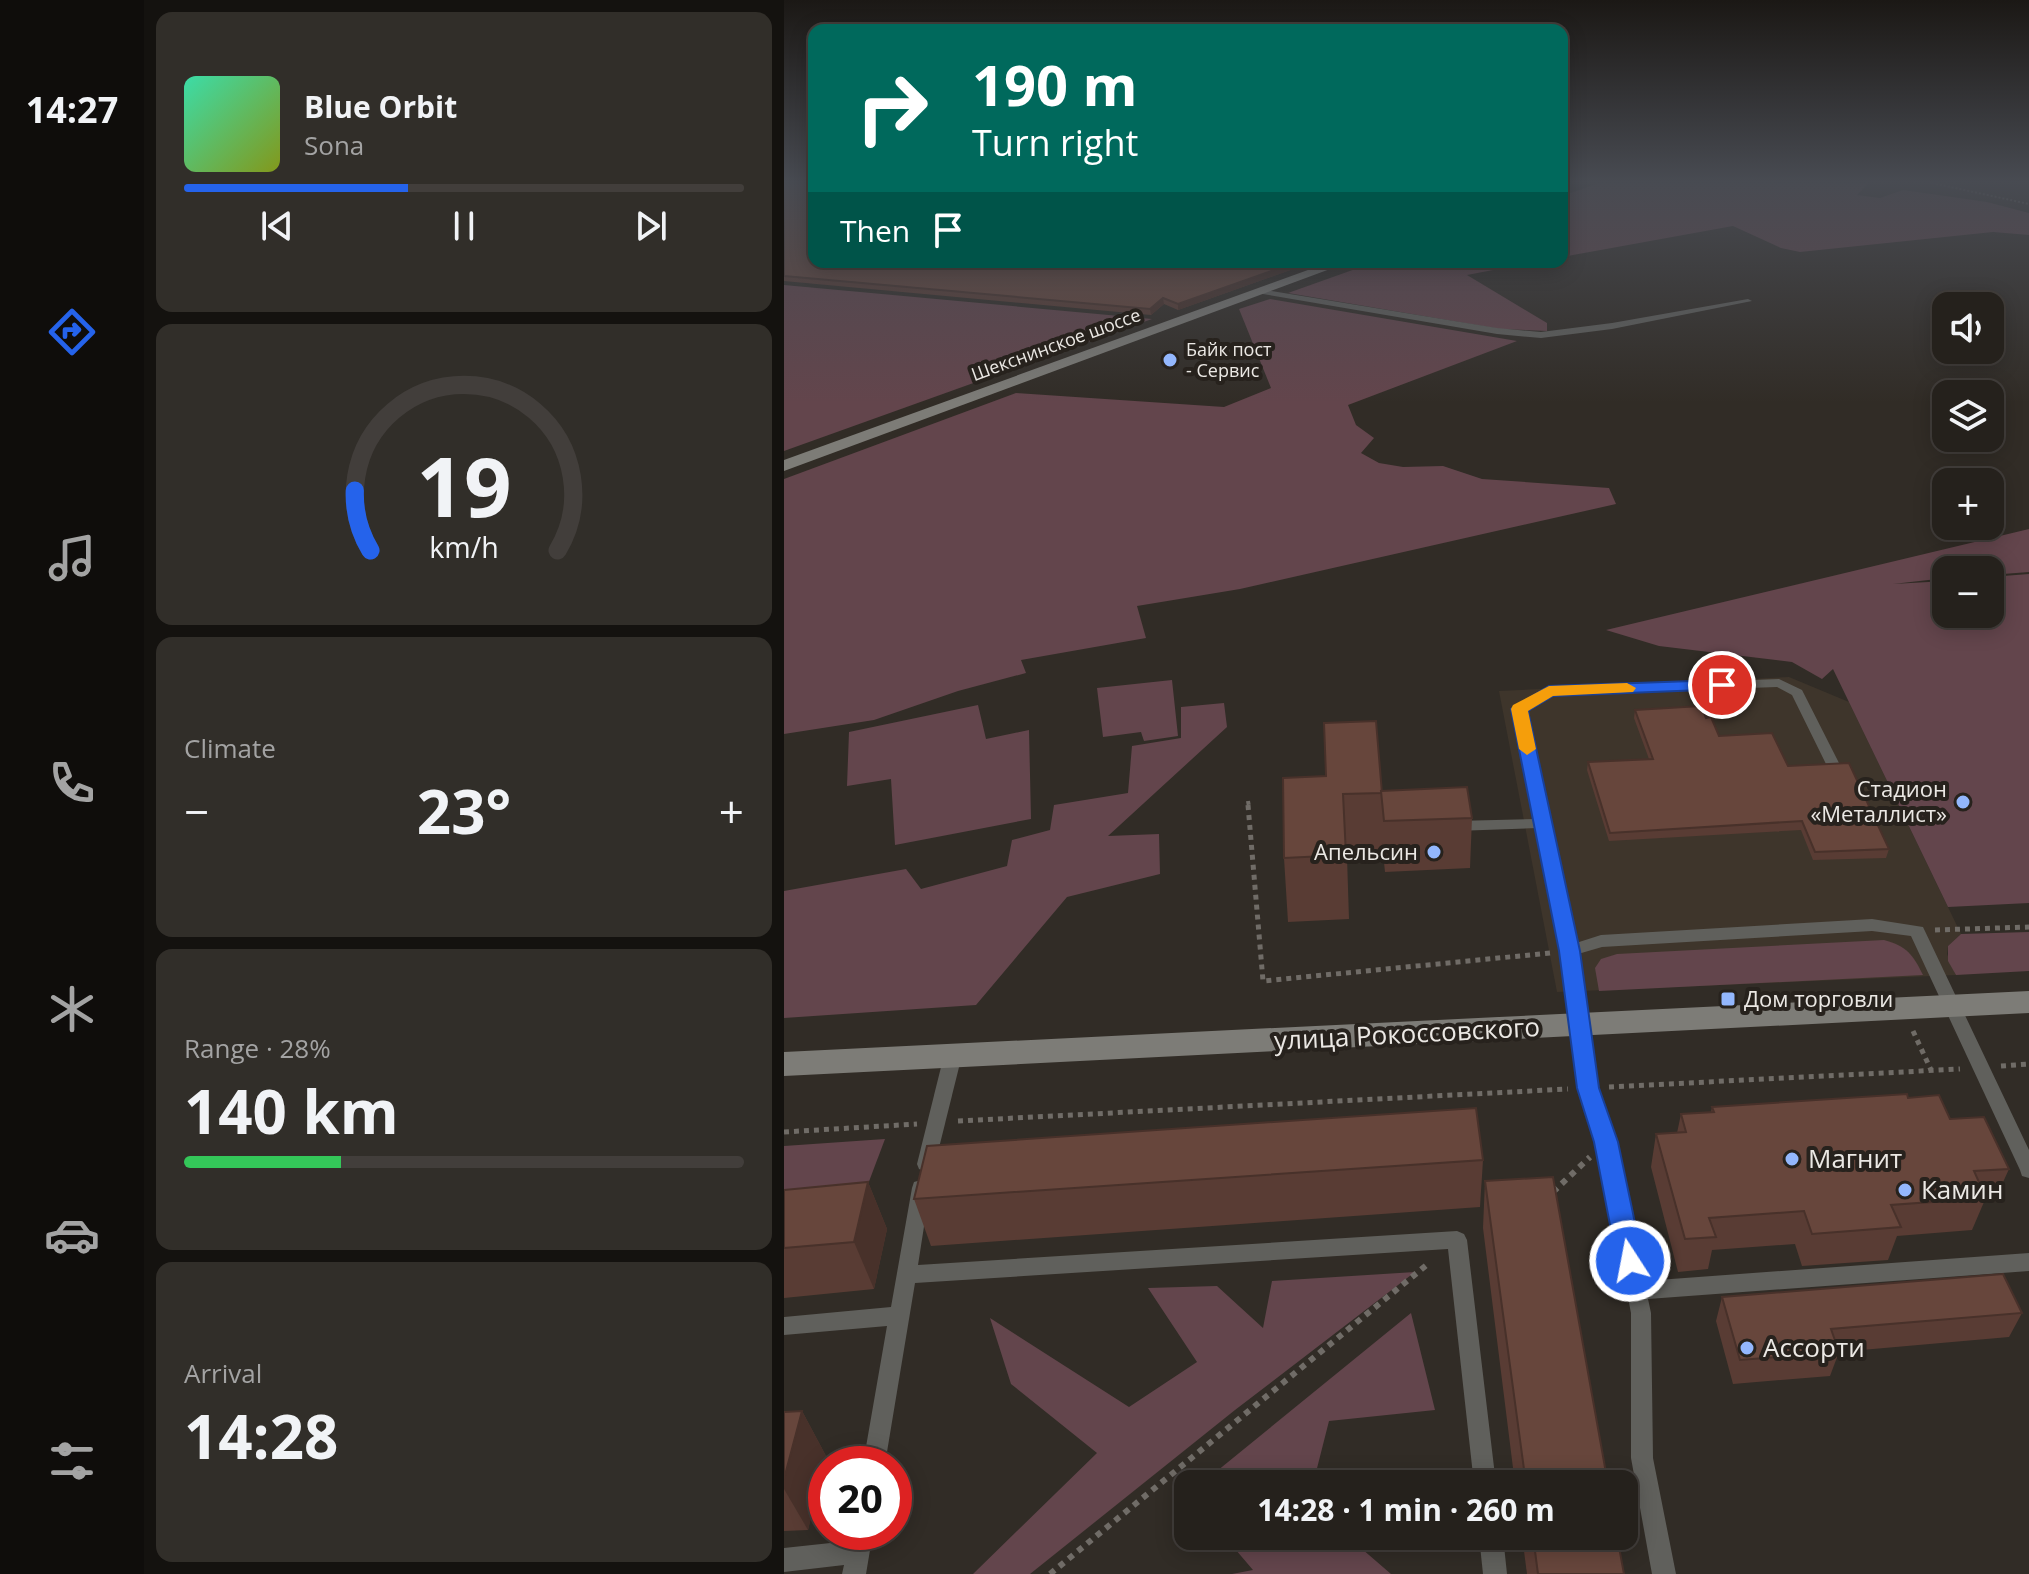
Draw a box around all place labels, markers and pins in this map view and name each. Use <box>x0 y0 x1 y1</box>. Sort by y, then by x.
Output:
place label: Байк пост - Сервис <box>1186 337 1272 382</box>
marker: Байк пост - Сервис <box>1161 351 1179 369</box>
pin <box>1688 651 1756 719</box>
place label: Стадион «Металлист» <box>1810 773 1947 828</box>
marker: Стадион «Металлист» <box>1954 793 1972 811</box>
place label: Апельсин <box>1314 836 1418 866</box>
marker: Апельсин <box>1425 843 1443 861</box>
place label: Дом торговли <box>1744 983 1893 1013</box>
marker: Дом торговли <box>1719 990 1737 1008</box>
place label: Магнит <box>1808 1140 1902 1176</box>
marker: Магнит <box>1783 1150 1801 1168</box>
place label: Камин <box>1921 1171 2003 1207</box>
marker: Камин <box>1896 1181 1914 1199</box>
place label: Ассорти <box>1763 1329 1865 1365</box>
marker: Ассорти <box>1738 1339 1756 1357</box>

